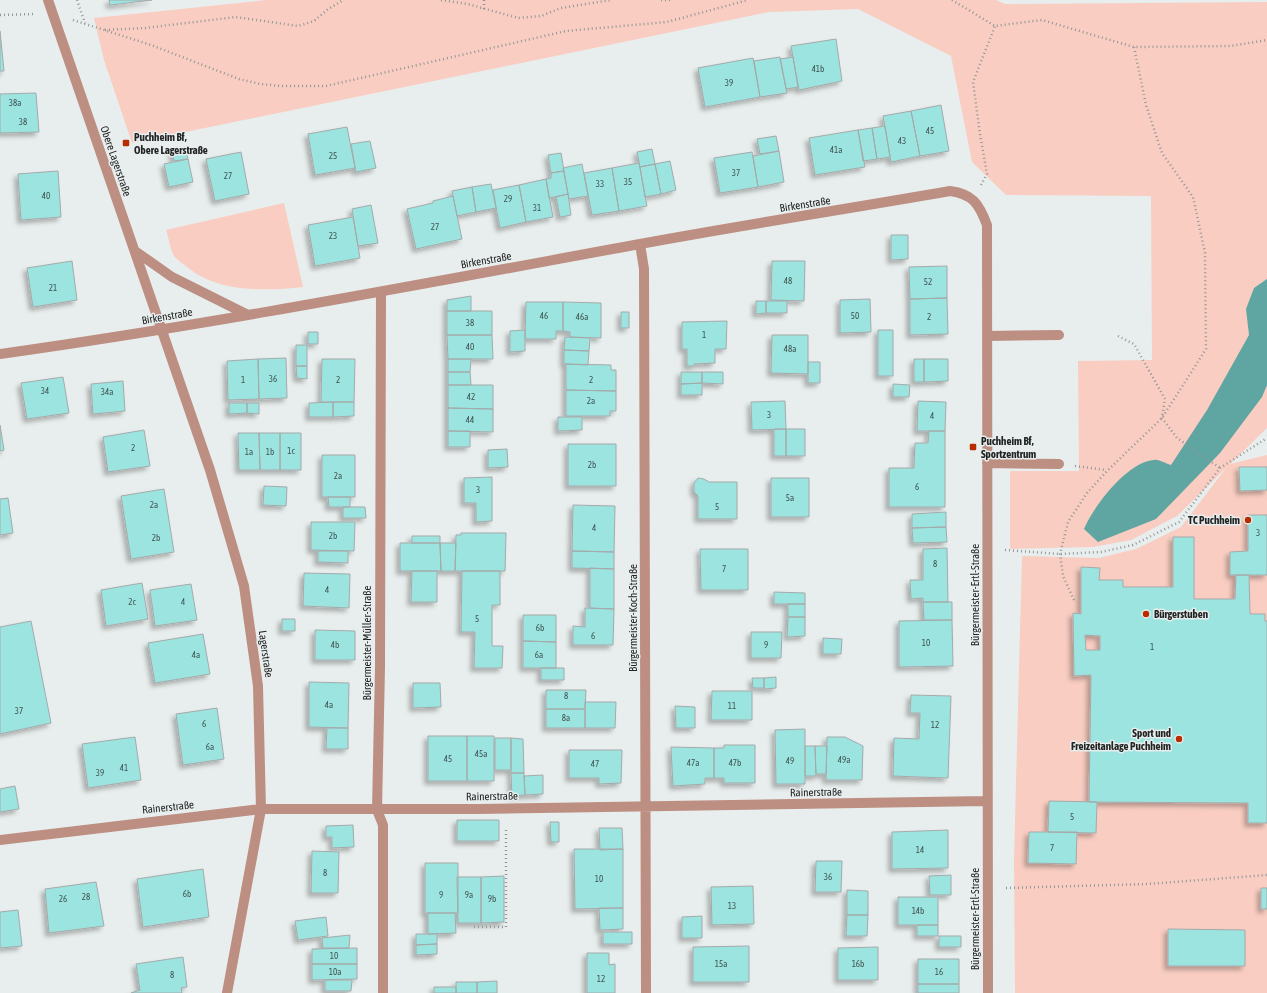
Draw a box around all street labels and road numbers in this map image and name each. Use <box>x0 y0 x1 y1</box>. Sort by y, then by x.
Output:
street label: Obere Lagerstraße <box>98 124 134 198</box>
street label: Birkenstraße <box>779 194 831 214</box>
street label: Birkenstraße <box>460 250 512 270</box>
street label: Birkenstraße <box>141 306 193 326</box>
street label: Bürgermeister-Ertl-Straße <box>969 544 981 646</box>
street label: Bürgermeister-Koch-Straße <box>627 564 639 672</box>
street label: Bürgermeister-Müller-Straße <box>361 585 373 701</box>
street label: Lagerstraße <box>257 630 275 678</box>
street label: Rainerstraße <box>790 786 842 798</box>
street label: Rainerstraße <box>466 790 518 802</box>
street label: Rainerstraße <box>141 798 195 816</box>
street label: Bürgermeister-Ertl-Straße <box>969 868 981 970</box>

